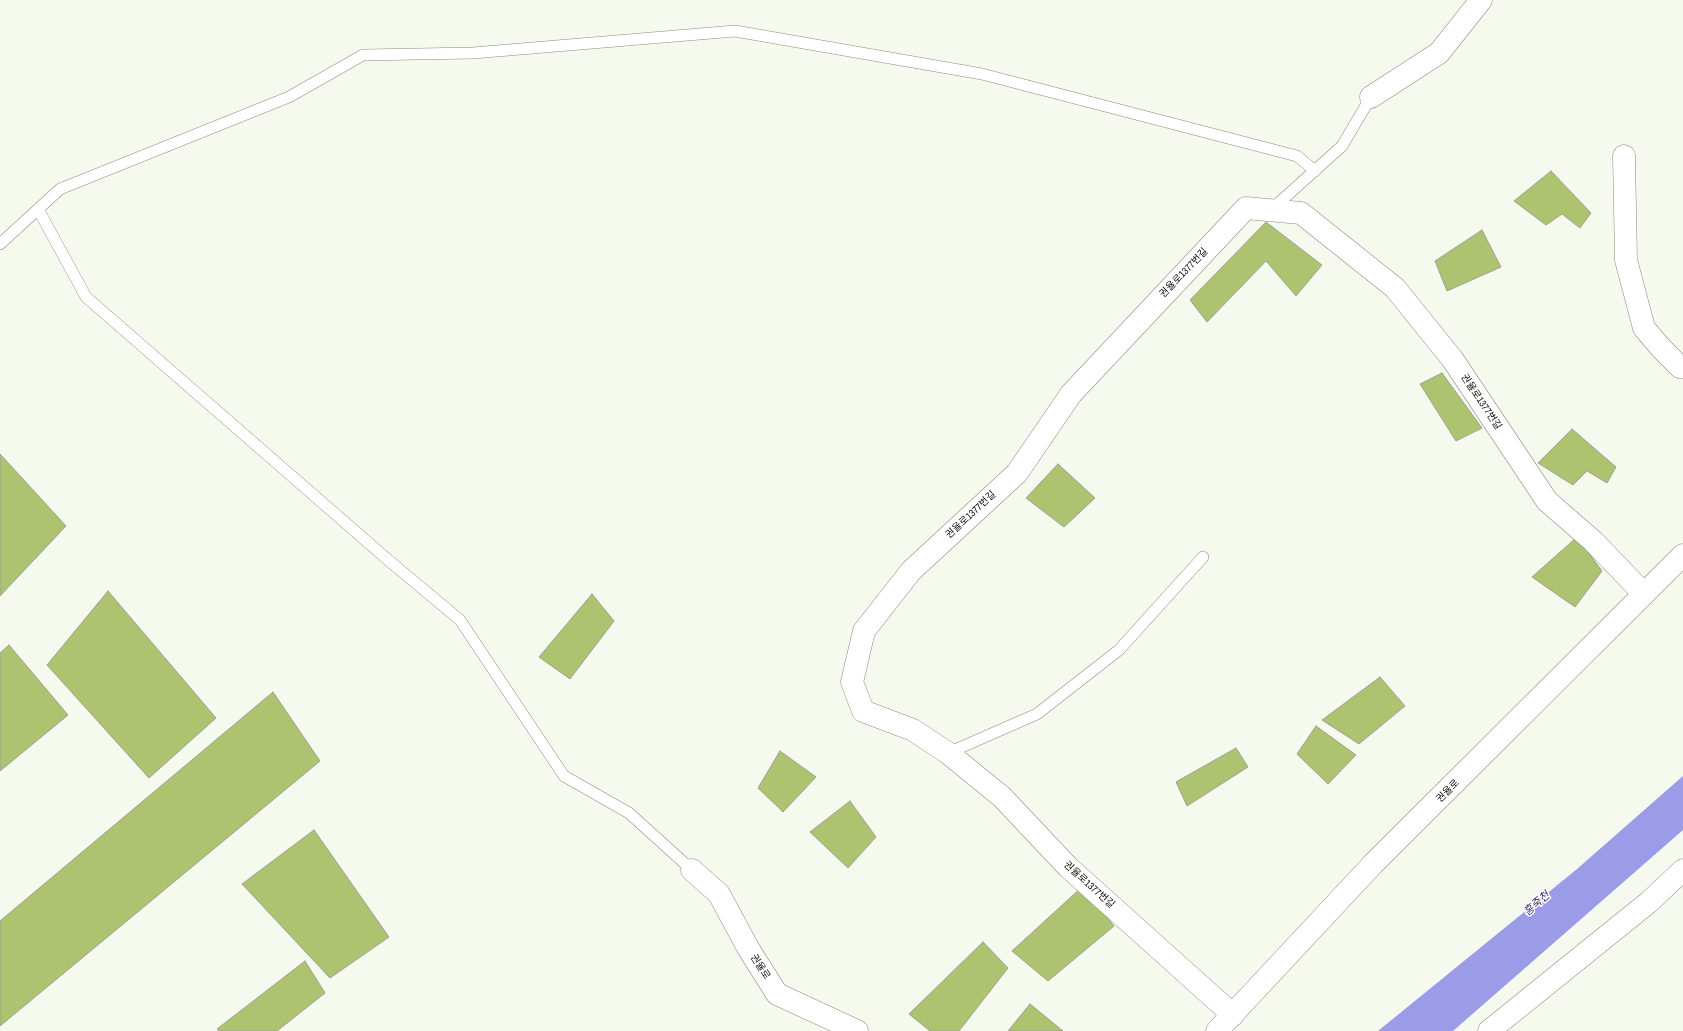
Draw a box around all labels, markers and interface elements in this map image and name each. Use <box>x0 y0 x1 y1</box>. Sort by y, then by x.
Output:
street label: 권율로1377번길 <box>1157 246 1211 300</box>
street label: 권율로1377번길 <box>1458 372 1504 432</box>
street label: 권율로1377번길 <box>943 489 999 541</box>
street label: 권율로 <box>1434 777 1462 805</box>
street label: 권율로1377번길 <box>1061 859 1117 911</box>
water label: 홍죽천 <box>1521 889 1553 919</box>
street label: 권율로 <box>747 952 773 982</box>

